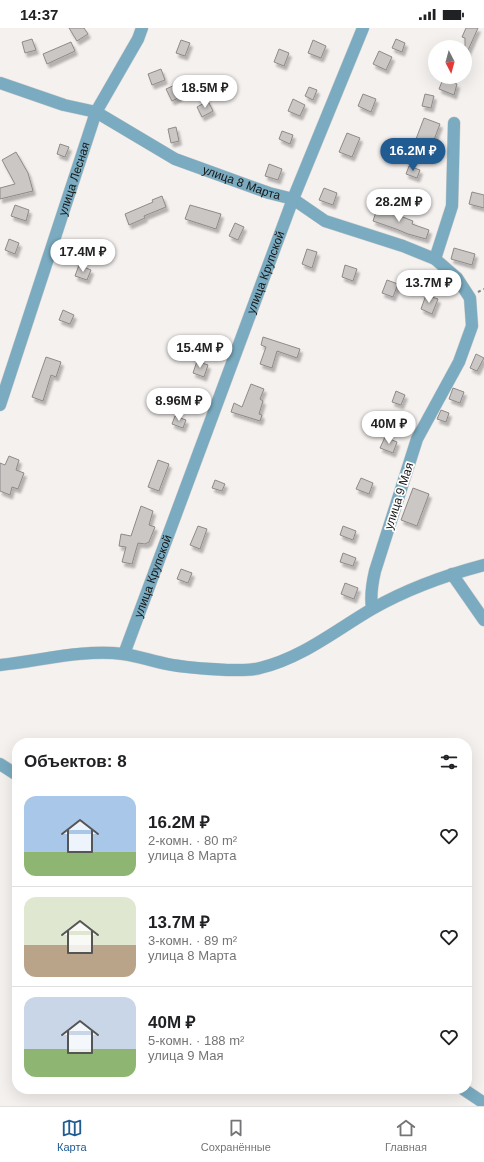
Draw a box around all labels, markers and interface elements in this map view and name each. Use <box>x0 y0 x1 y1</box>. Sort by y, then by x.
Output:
text: 14:37 <box>20 6 58 23</box>
north arrow <box>428 40 472 84</box>
map controls <box>428 40 472 84</box>
pin: 18.5M ₽ <box>168 75 242 109</box>
text: 18.5M ₽ <box>181 80 229 95</box>
pin: 16.2M ₽ <box>376 138 450 172</box>
street label: улица Лесная <box>56 140 93 217</box>
text: 16.2M ₽ <box>389 143 437 158</box>
street label: улица 8 Марта <box>201 163 282 203</box>
pin: 28.2M ₽ <box>362 189 436 223</box>
text: 28.2M ₽ <box>375 194 423 209</box>
street label: улица Крупской <box>244 229 287 316</box>
pin: 17.4M ₽ <box>46 239 120 273</box>
text: 17.4M ₽ <box>59 244 107 259</box>
pin: 13.7M ₽ <box>392 270 466 304</box>
text: 13.7M ₽ <box>405 275 453 290</box>
pin: 15.4M ₽ <box>163 335 237 369</box>
text: 15.4M ₽ <box>176 340 224 355</box>
pin: 8.96M ₽ <box>142 388 216 422</box>
text: 8.96M ₽ <box>155 393 203 408</box>
pin: 40M ₽ <box>361 411 417 445</box>
text: 40M ₽ <box>371 416 407 431</box>
street label: улица 9 Мая <box>382 461 416 531</box>
street label: улица Крупской <box>131 533 175 620</box>
icon: filters <box>438 751 460 773</box>
text: Объектов: 8 <box>24 752 127 771</box>
icon: home <box>56 812 104 860</box>
text: 16.2M ₽ <box>148 813 210 832</box>
icon: heart <box>438 825 460 847</box>
text: 2-комн. · 80 m² <box>148 833 237 848</box>
text: улица 8 Марта <box>148 848 236 863</box>
icon: home <box>56 913 104 961</box>
text: 13.7M ₽ <box>148 913 210 932</box>
icon: heart <box>438 926 460 948</box>
text: 3-комн. · 89 m² <box>148 933 237 948</box>
text: улица 8 Марта <box>148 948 236 963</box>
icon: home <box>56 1013 104 1061</box>
text: 40M ₽ <box>148 1013 196 1032</box>
icon: heart <box>438 1026 460 1048</box>
text: 5-комн. · 188 m² <box>148 1033 244 1048</box>
text: улица 9 Мая <box>148 1048 223 1063</box>
tab: Карта <box>57 1117 87 1153</box>
tab: Сохранённые <box>201 1117 271 1153</box>
tab: Главная <box>385 1117 427 1153</box>

